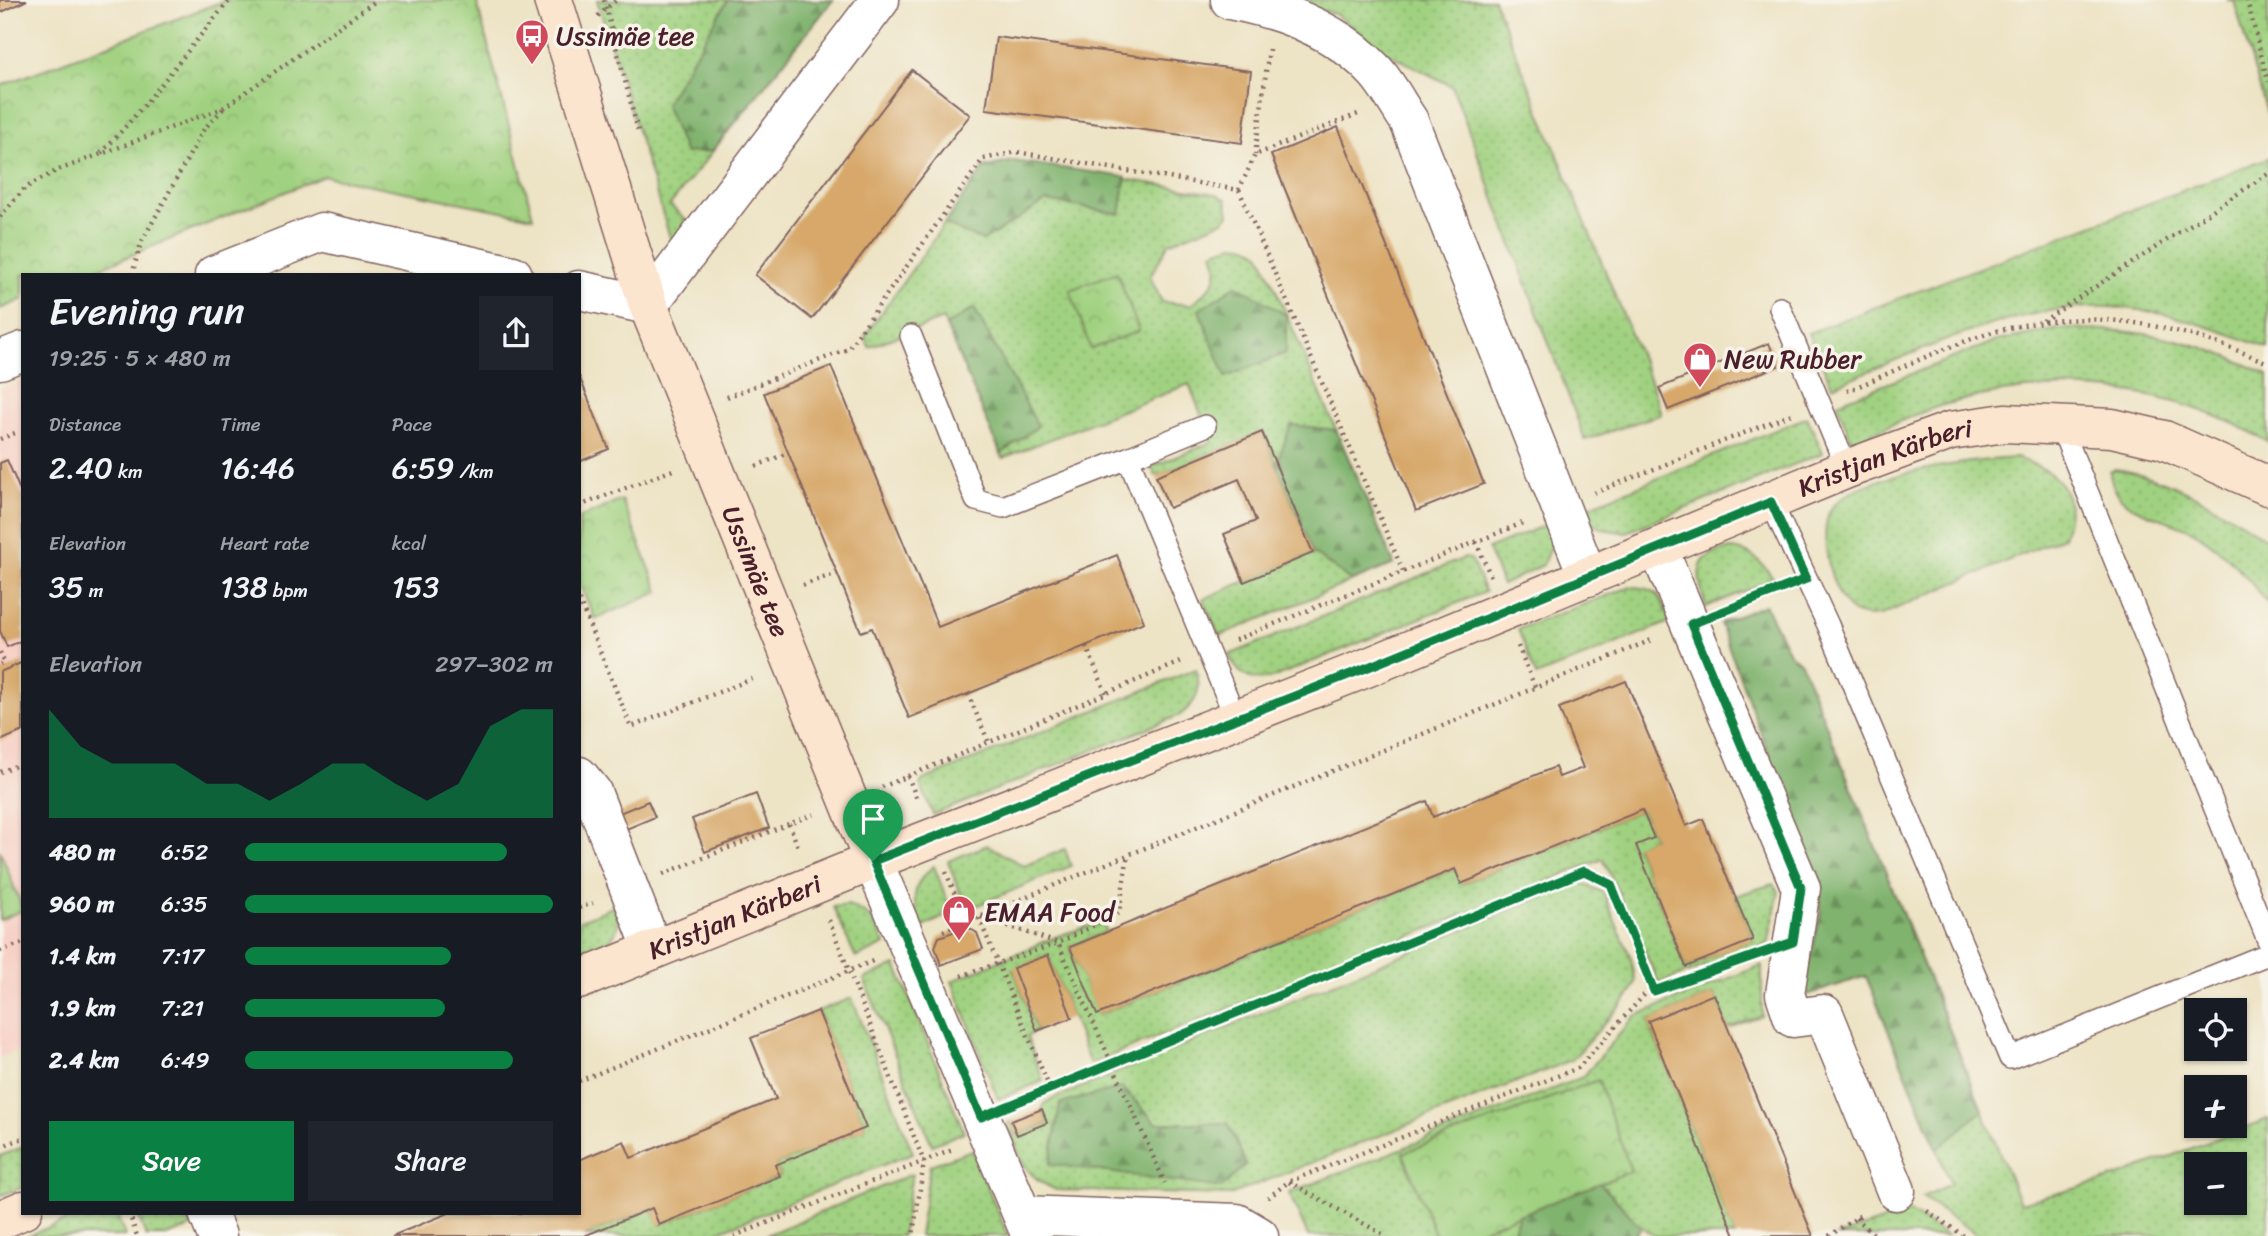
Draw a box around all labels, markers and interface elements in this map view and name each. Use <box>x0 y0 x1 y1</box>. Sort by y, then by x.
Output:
place label: Ussimäe tee <box>556 13 695 59</box>
bus stop icon: Ussimäe tee <box>513 17 551 66</box>
text: Evening run <box>49 278 245 345</box>
button: share <box>479 296 553 370</box>
place label: New Rubber <box>1724 336 1862 382</box>
text: 19:25 · 5 × 480 m <box>49 338 231 379</box>
shop icon: New Rubber <box>1681 340 1719 389</box>
street label: Kristjan Kärberi <box>1790 405 1976 510</box>
text: Distance <box>49 408 121 441</box>
text: Time <box>220 408 261 441</box>
text: Pace <box>392 408 432 441</box>
text: 2.40 <box>49 441 113 495</box>
text: 16:46 <box>220 441 295 495</box>
text: 6:59 <box>392 441 455 495</box>
text: km <box>113 455 143 488</box>
text: /km <box>455 455 494 488</box>
street label: Ussimäe tee <box>709 499 803 645</box>
text: Elevation <box>49 527 126 560</box>
text: Heart rate <box>220 527 310 560</box>
text: kcal <box>392 527 426 560</box>
text: 35 <box>49 560 84 614</box>
text: 138 <box>220 560 268 614</box>
text: 153 <box>392 560 439 614</box>
text: m <box>84 574 103 607</box>
text: bpm <box>268 574 308 607</box>
text: Elevation <box>49 644 142 685</box>
text: 297–302 m <box>435 644 553 685</box>
pin <box>843 789 903 861</box>
icon: arrive <box>854 800 892 838</box>
text: 480 m <box>49 832 115 873</box>
text: 6:52 <box>161 832 208 873</box>
street label: Kristjan Kärberi <box>641 861 829 973</box>
text: 960 m <box>49 884 114 925</box>
text: 6:35 <box>161 884 208 925</box>
place label: EMAA Food <box>984 889 1117 935</box>
shop icon: EMAA Food <box>940 893 978 942</box>
text: 1.4 km <box>49 936 116 977</box>
text: 7:17 <box>161 936 204 977</box>
text: 1.9 km <box>49 988 116 1029</box>
text: 7:21 <box>161 988 204 1029</box>
map controls <box>2184 998 2247 1215</box>
button: locate <box>2184 998 2247 1061</box>
text: 2.4 km <box>49 1040 119 1081</box>
text: 6:49 <box>161 1040 210 1081</box>
button: + <box>2184 1075 2247 1138</box>
button: Save <box>49 1121 294 1201</box>
button: Share <box>308 1121 553 1201</box>
button: − <box>2184 1152 2247 1215</box>

